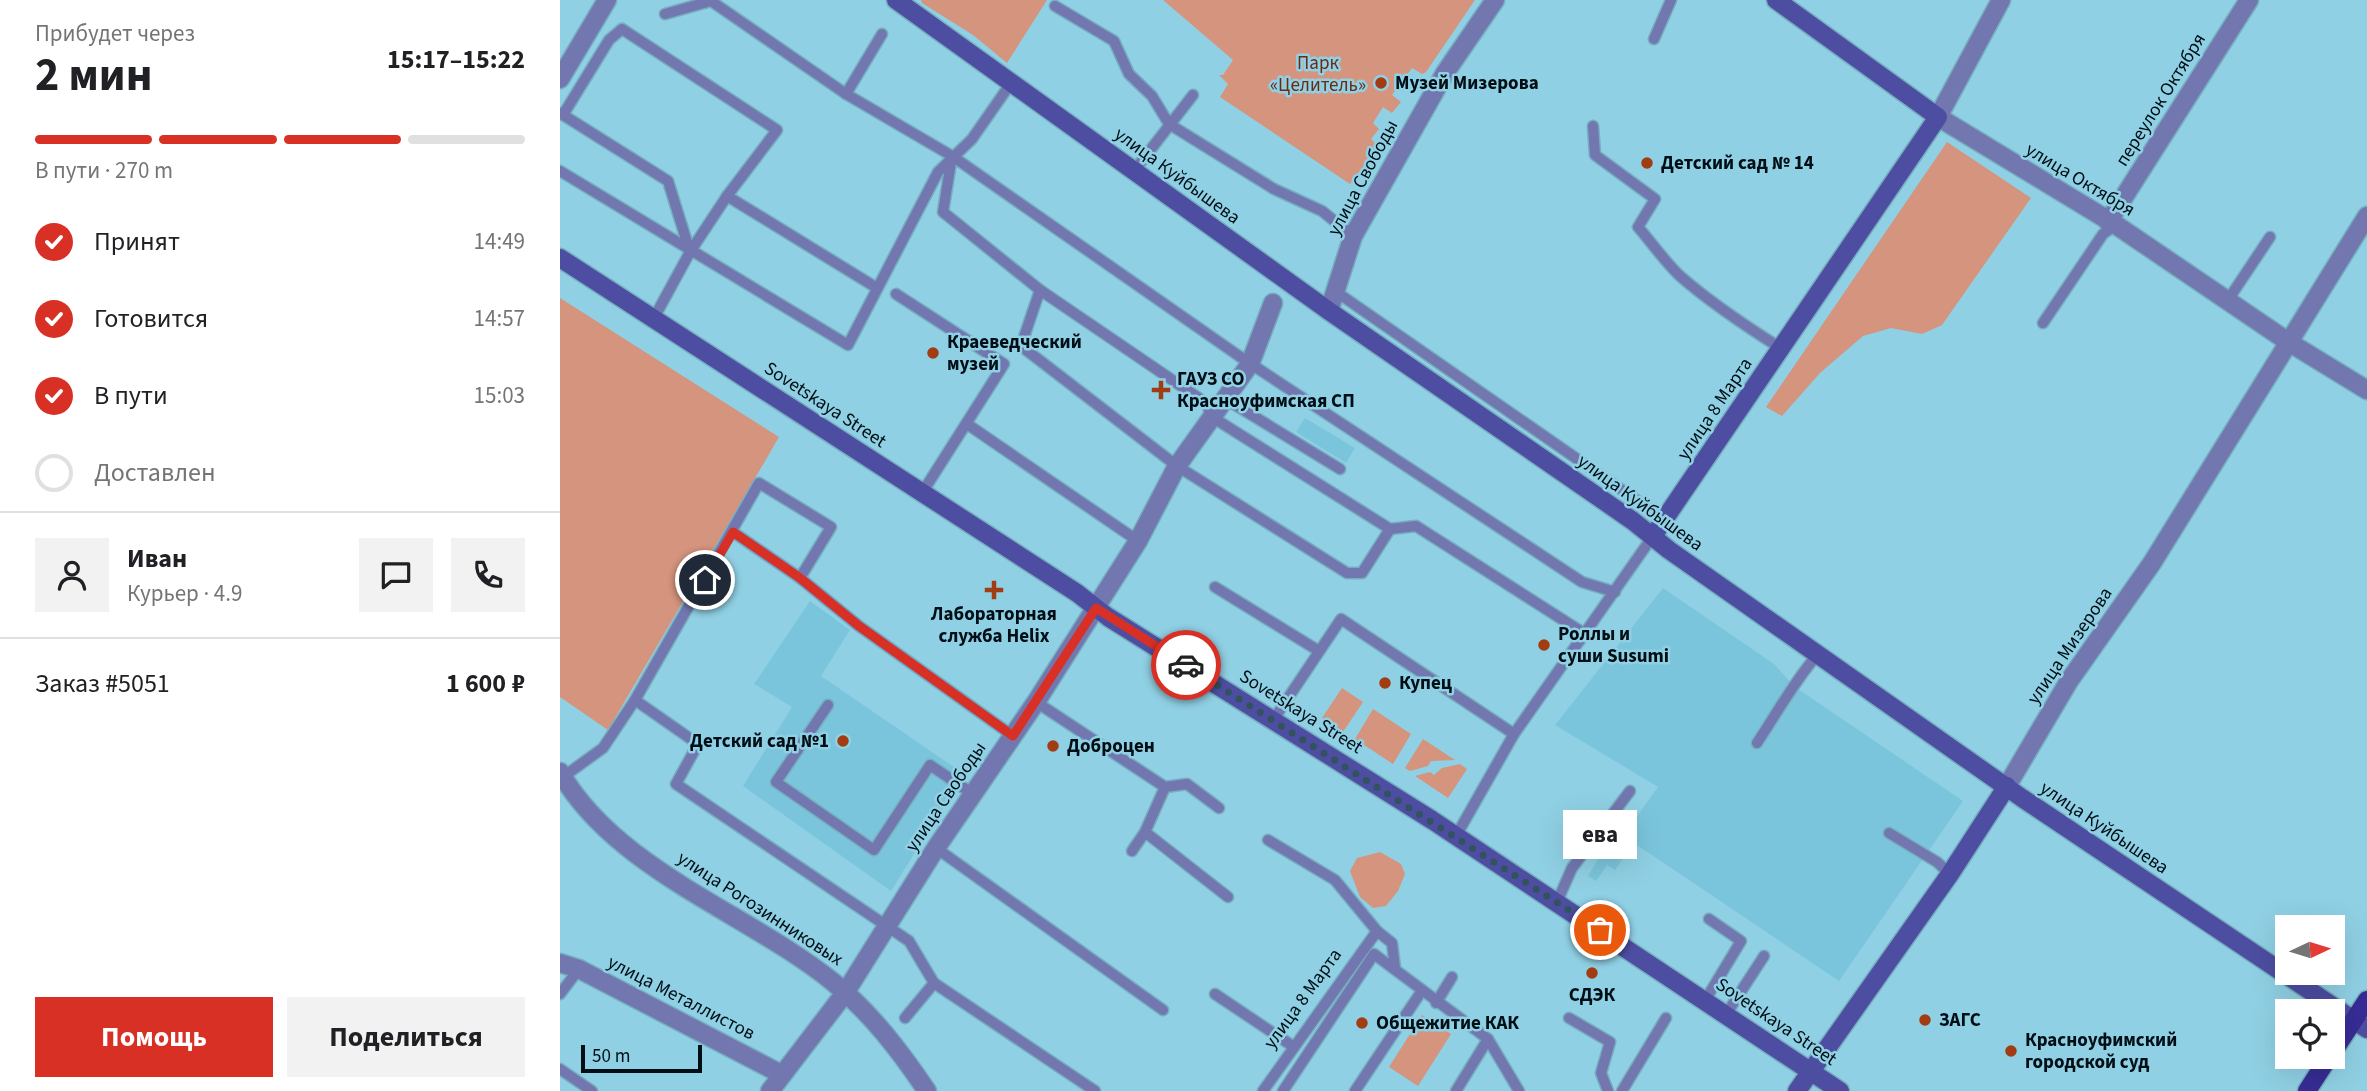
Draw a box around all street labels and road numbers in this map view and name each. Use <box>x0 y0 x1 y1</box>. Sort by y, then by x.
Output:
street label: переулок Октября <box>2109 28 2213 172</box>
street label: улица Свободы <box>1321 115 1405 241</box>
street label: улица Куйбышева <box>1108 121 1246 231</box>
street label: улица Октября <box>2020 137 2140 223</box>
street label: улица 8 Марта <box>1671 352 1759 466</box>
street label: Sovetskaya Street <box>759 355 892 455</box>
street label: улица Куйбышева <box>1571 448 1709 558</box>
street label: улица Мизерова <box>2021 582 2119 710</box>
street label: Sovetskaya Street <box>1234 663 1368 761</box>
street label: улица Свободы <box>899 736 993 858</box>
street label: улица Куйбышева <box>2034 775 2174 881</box>
street label: улица Рогозинниковых <box>672 845 849 973</box>
street label: улица 8 Марта <box>1257 943 1349 1055</box>
street label: улица Металлистов <box>603 949 759 1047</box>
street label: Sovetskaya Street <box>1710 971 1842 1073</box>

